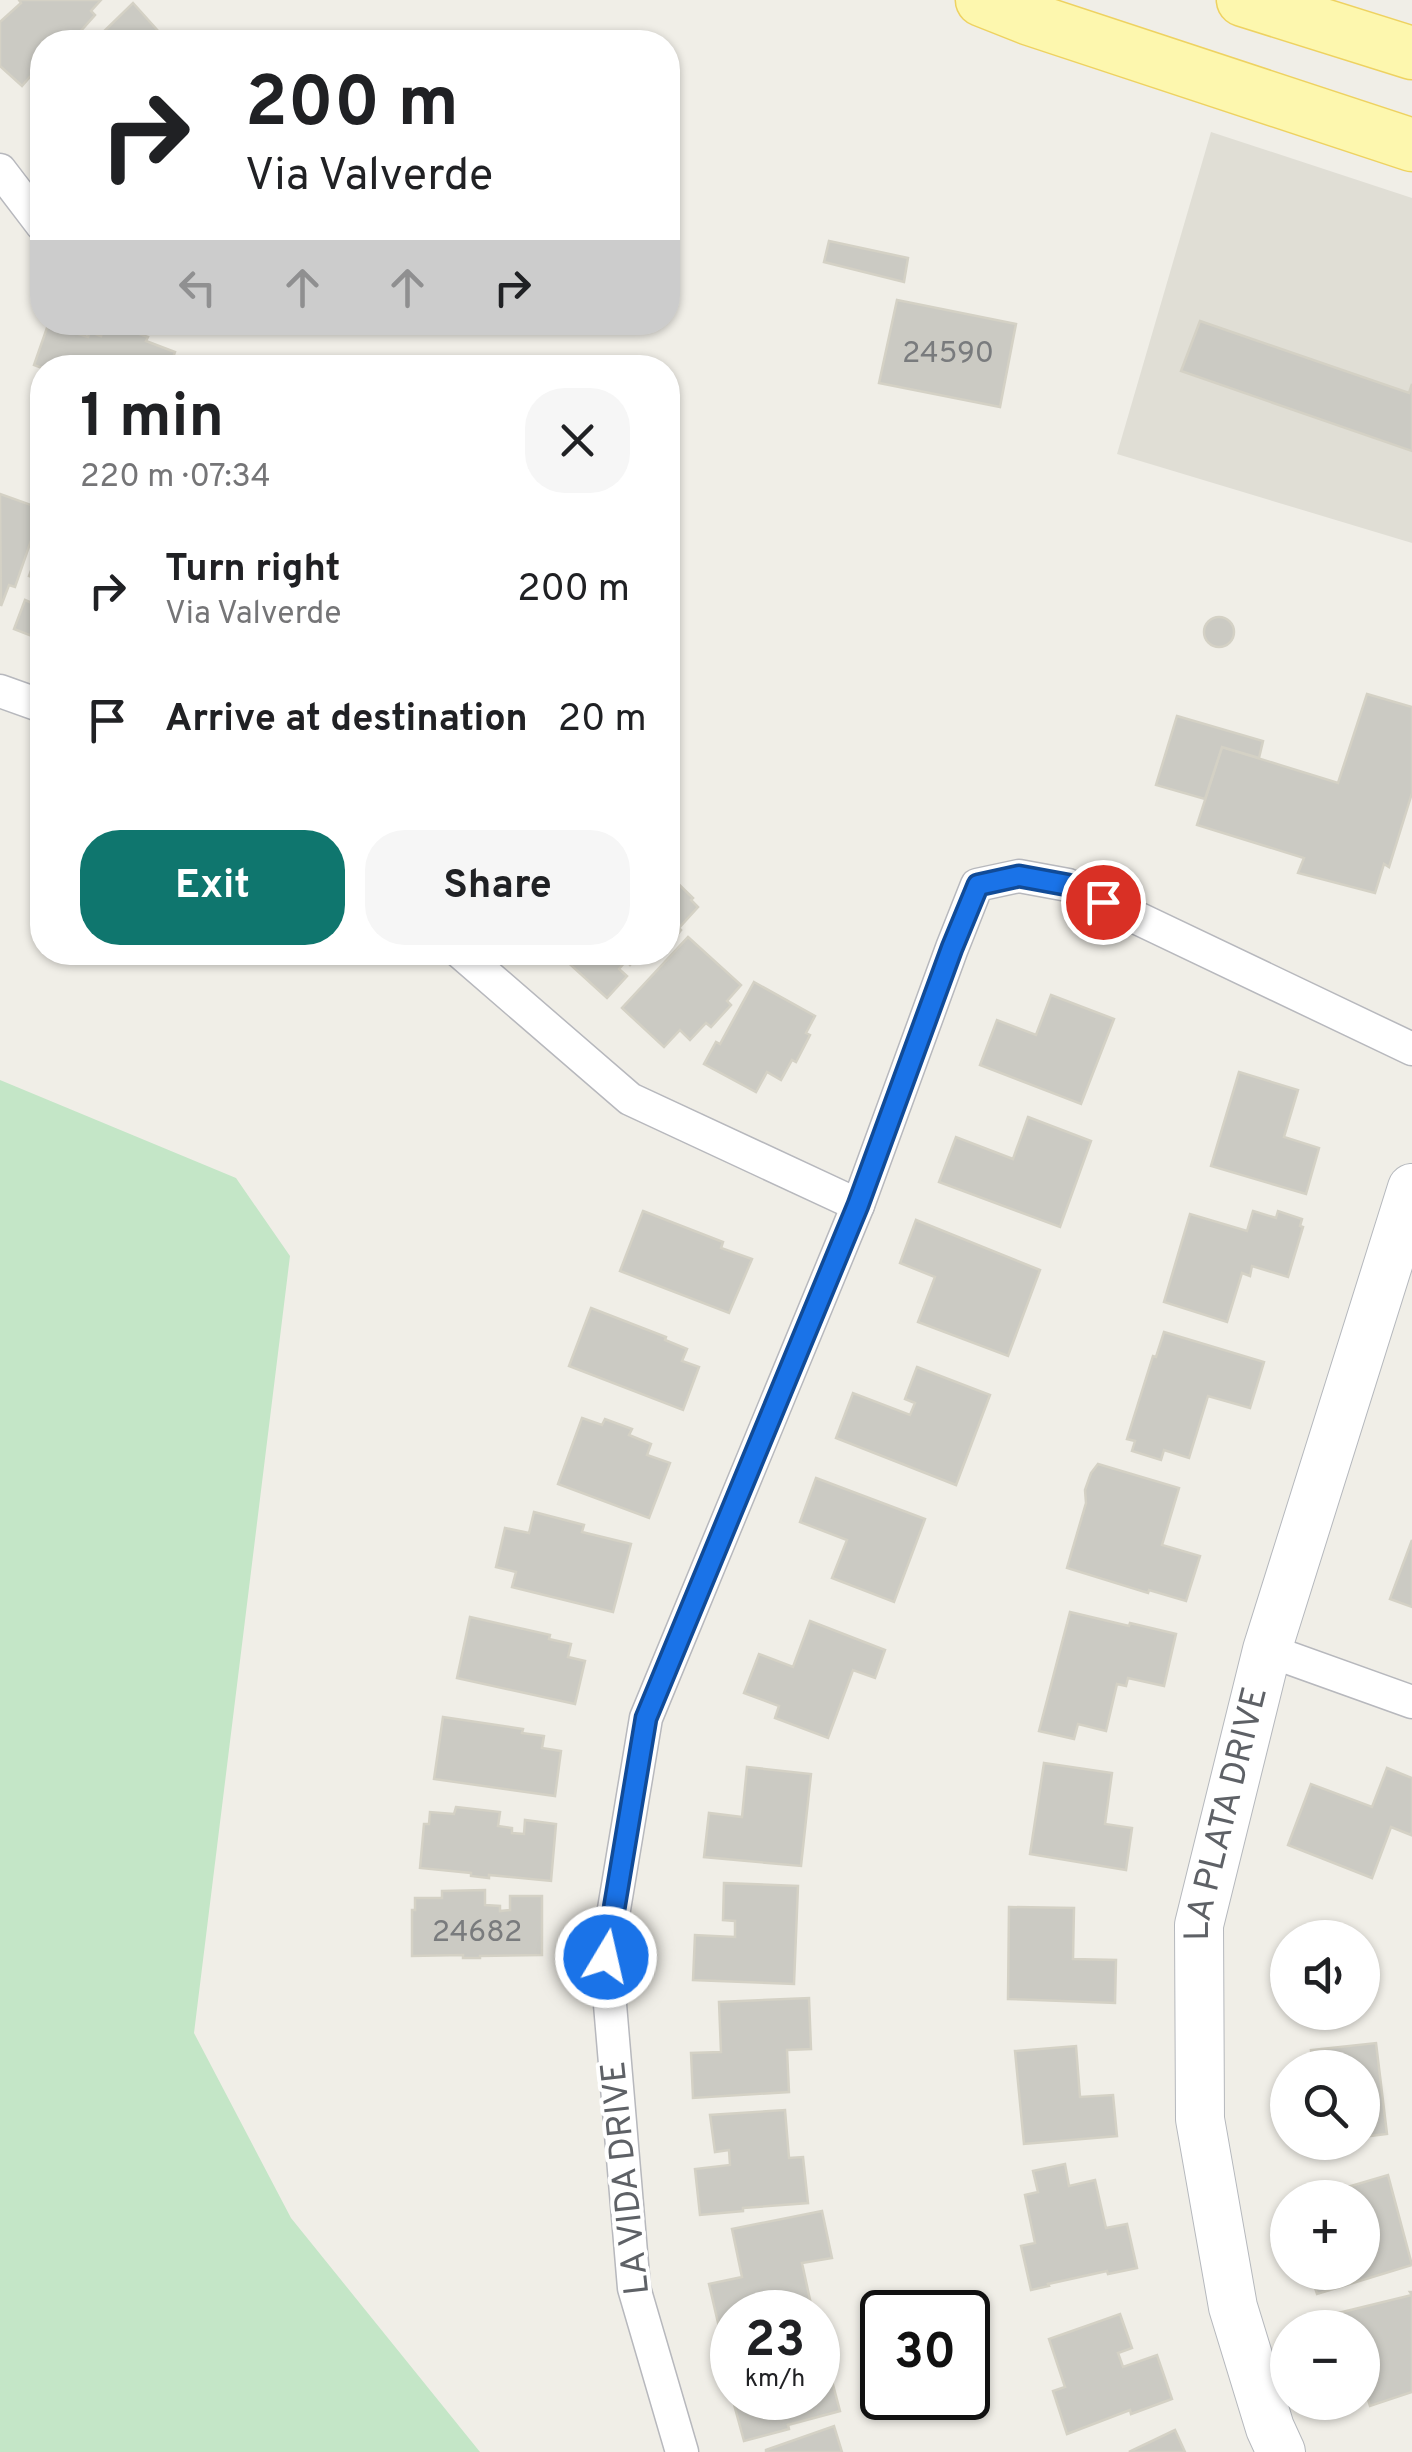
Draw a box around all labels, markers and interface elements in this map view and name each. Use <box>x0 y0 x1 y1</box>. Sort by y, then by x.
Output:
text: 200 m <box>245 62 459 151</box>
icon: right <box>80 70 210 200</box>
text: Via Valverde <box>245 149 493 206</box>
icon: left <box>170 260 225 315</box>
icon: ahead <box>275 260 330 315</box>
icon: ahead <box>380 260 435 315</box>
icon: right <box>485 260 540 315</box>
house number: 24590 <box>902 336 994 373</box>
text: 1 min <box>80 382 224 458</box>
button: close <box>525 388 630 493</box>
text: 220 m · 07:34 <box>80 458 271 498</box>
text: Turn right <box>165 546 340 595</box>
icon: right <box>80 563 135 618</box>
text: 200 m <box>517 566 630 615</box>
text: Via Valverde <box>165 595 342 635</box>
icon: arrive <box>80 693 135 748</box>
text: Arrive at destination <box>165 696 528 745</box>
text: 20 m <box>558 696 647 745</box>
button: Exit <box>80 830 345 945</box>
button: Share <box>365 830 630 945</box>
pin <box>1061 860 1146 945</box>
icon: arrive <box>1076 875 1131 930</box>
street label: LA PLATA DRIVE <box>1177 1683 1279 1941</box>
position arrow <box>554 1905 658 2009</box>
house number: 24682 <box>432 1915 522 1952</box>
map controls <box>1270 1920 1380 2420</box>
button: sound <box>1270 1920 1380 2030</box>
button: search <box>1270 2050 1380 2160</box>
street label: LA VIDA DRIVE <box>593 2059 661 2297</box>
button: + <box>1270 2180 1380 2290</box>
speed limit sign: 30 <box>860 2290 990 2420</box>
button: − <box>1270 2310 1380 2420</box>
text: 23 <box>745 2311 805 2374</box>
text: km/h <box>745 2364 805 2396</box>

